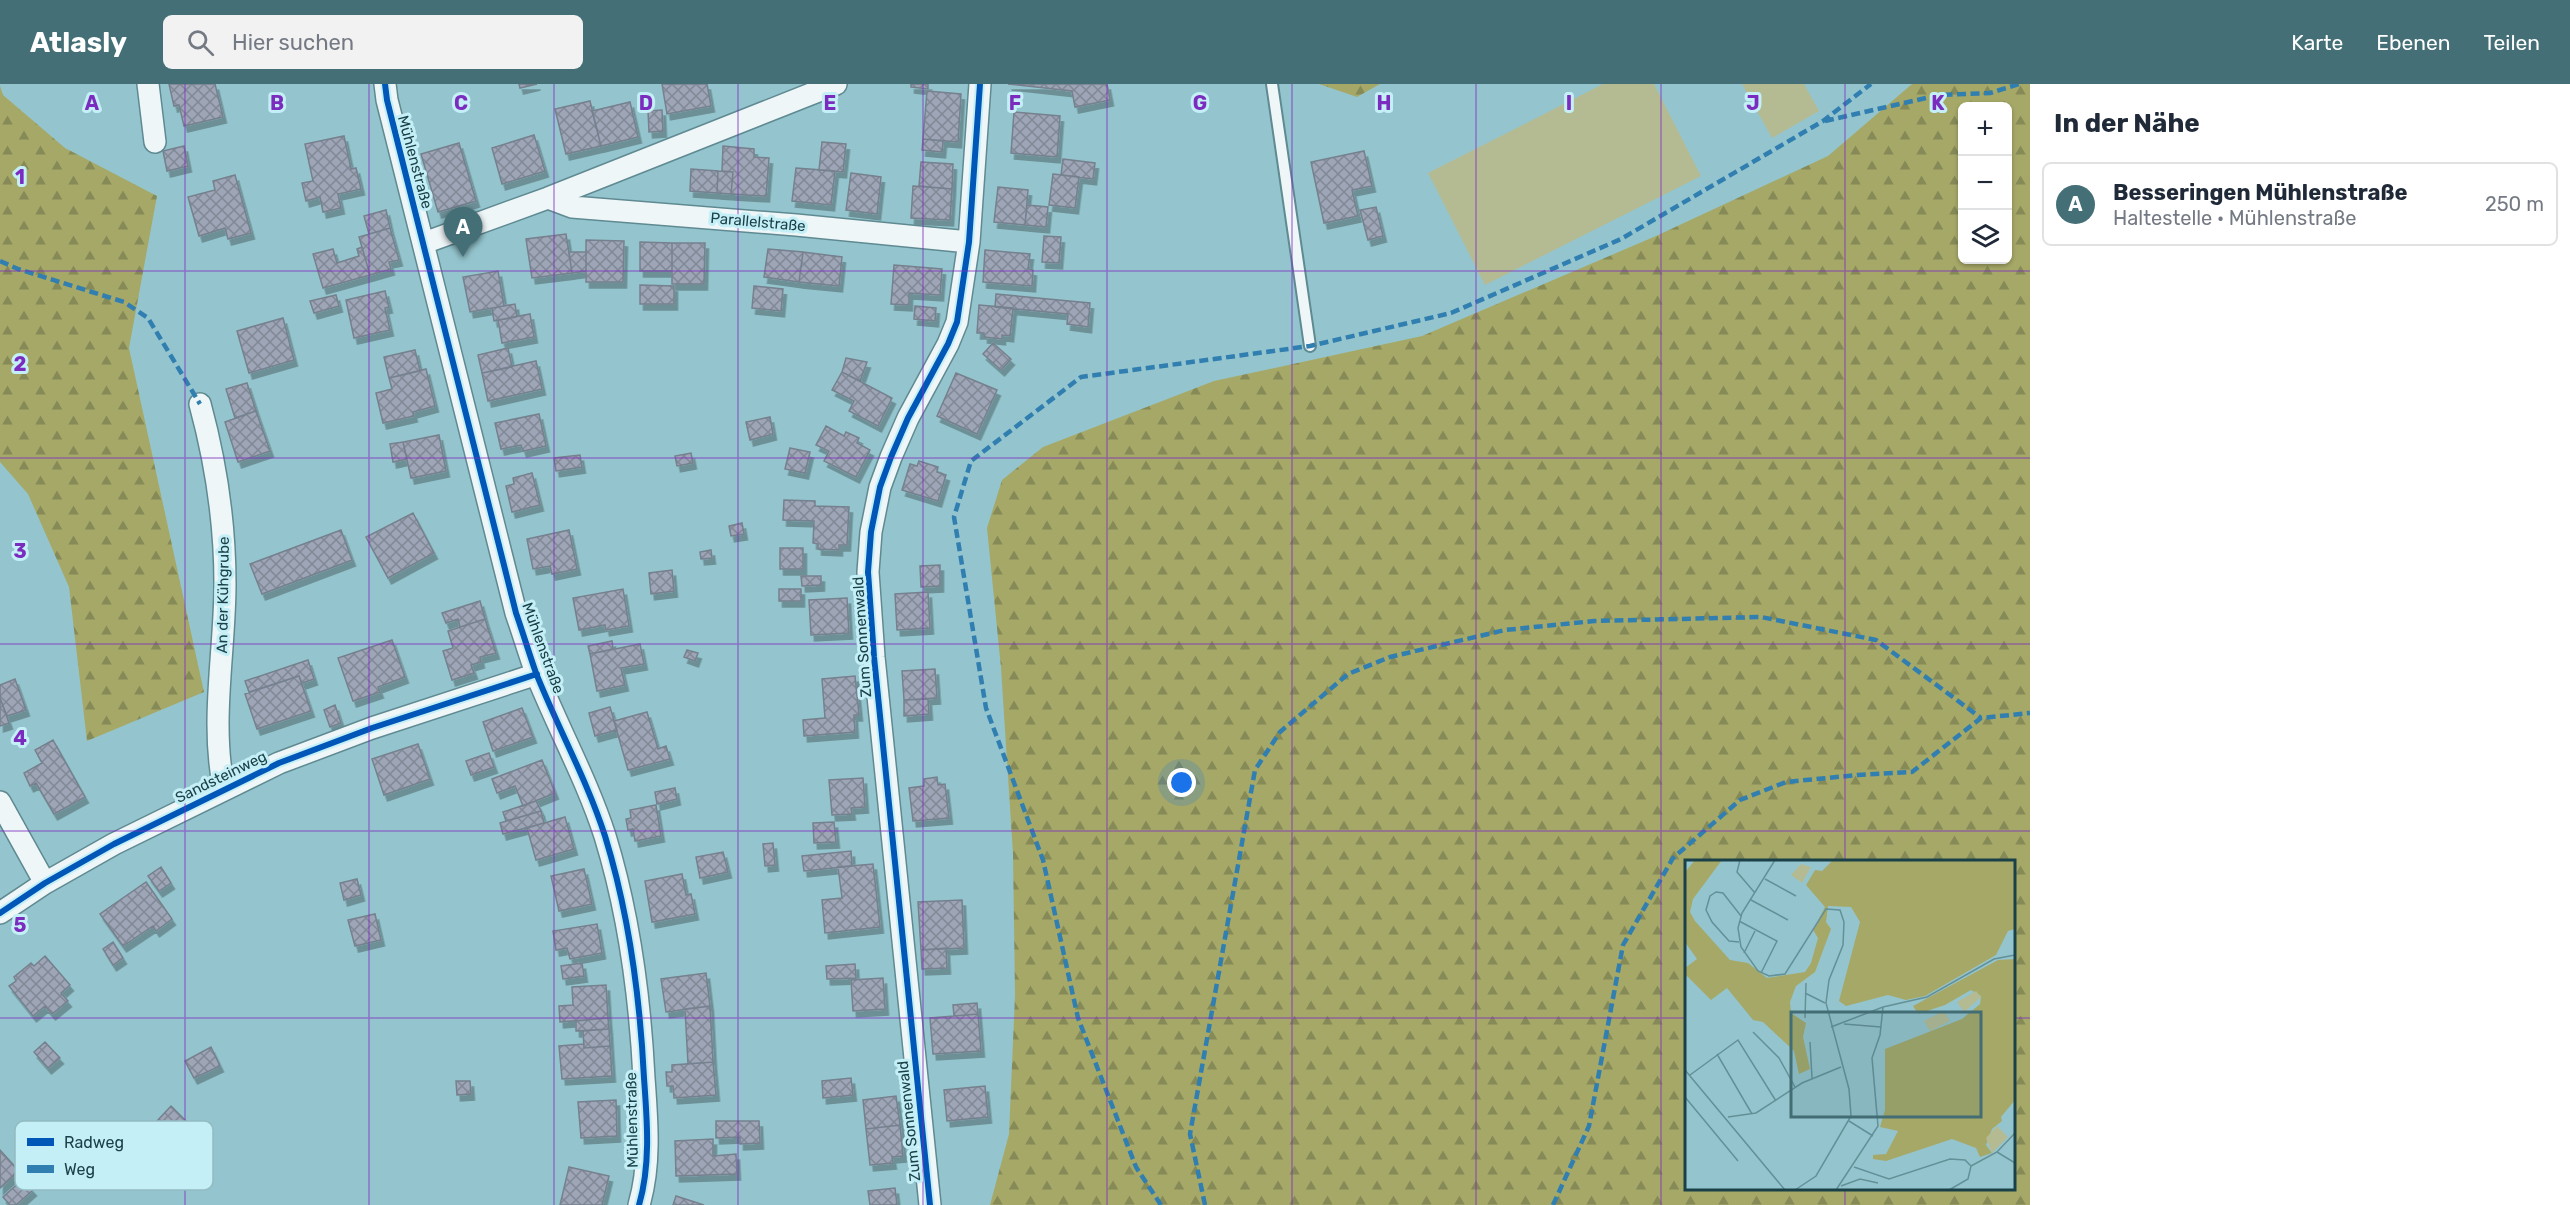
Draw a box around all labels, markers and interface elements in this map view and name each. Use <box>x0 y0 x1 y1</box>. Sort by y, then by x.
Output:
search box <box>163 15 583 69</box>
text: Atlasly <box>30 26 127 59</box>
icon: search <box>184 26 217 59</box>
text: Hier suchen <box>232 29 354 56</box>
text: Karte <box>2291 30 2343 55</box>
text: Ebenen <box>2376 30 2450 55</box>
text: Teilen <box>2483 30 2540 55</box>
text: A <box>85 91 100 115</box>
text: B <box>270 91 284 115</box>
text: C <box>454 91 468 115</box>
text: D <box>639 91 653 115</box>
text: E <box>824 91 836 115</box>
text: F <box>1009 91 1021 115</box>
text: G <box>1193 91 1207 115</box>
text: H <box>1377 91 1391 115</box>
text: I <box>1566 91 1572 115</box>
text: J <box>1746 91 1760 115</box>
text: K <box>1931 91 1945 115</box>
map controls <box>1958 102 2012 264</box>
button: + <box>1958 102 2012 156</box>
text: In der Nähe <box>2054 108 2200 139</box>
street label: Mühlenstraße <box>394 113 436 211</box>
button: − <box>1958 156 2012 210</box>
text: 1 <box>15 165 25 189</box>
text: Besseringen Mühlenstraße <box>2113 179 2408 206</box>
text: A <box>2068 192 2083 216</box>
text: 250 m <box>2485 192 2544 216</box>
text: Haltestelle · Mühlenstraße <box>2113 206 2356 230</box>
pin: A <box>444 208 482 257</box>
street label: Parallelstraße <box>710 209 806 235</box>
button: layers <box>1958 210 2012 264</box>
text: 2 <box>14 352 27 376</box>
street label: An der Kühgrube <box>213 536 233 654</box>
text: 3 <box>13 539 27 563</box>
street label: Zum Sonnenwald <box>849 576 875 698</box>
street label: Mühlenstraße <box>518 600 568 696</box>
text: 4 <box>13 726 27 750</box>
street label: Sandsteinweg <box>172 747 270 807</box>
your location <box>1167 768 1196 797</box>
inset map <box>1685 860 2015 1190</box>
text: 5 <box>14 913 27 937</box>
street label: Zum Sonnenwald <box>894 1060 924 1182</box>
street label: Mühlenstraße <box>622 1072 642 1168</box>
legend <box>15 1121 213 1190</box>
text: Radweg <box>64 1133 124 1152</box>
text: Weg <box>64 1160 95 1179</box>

